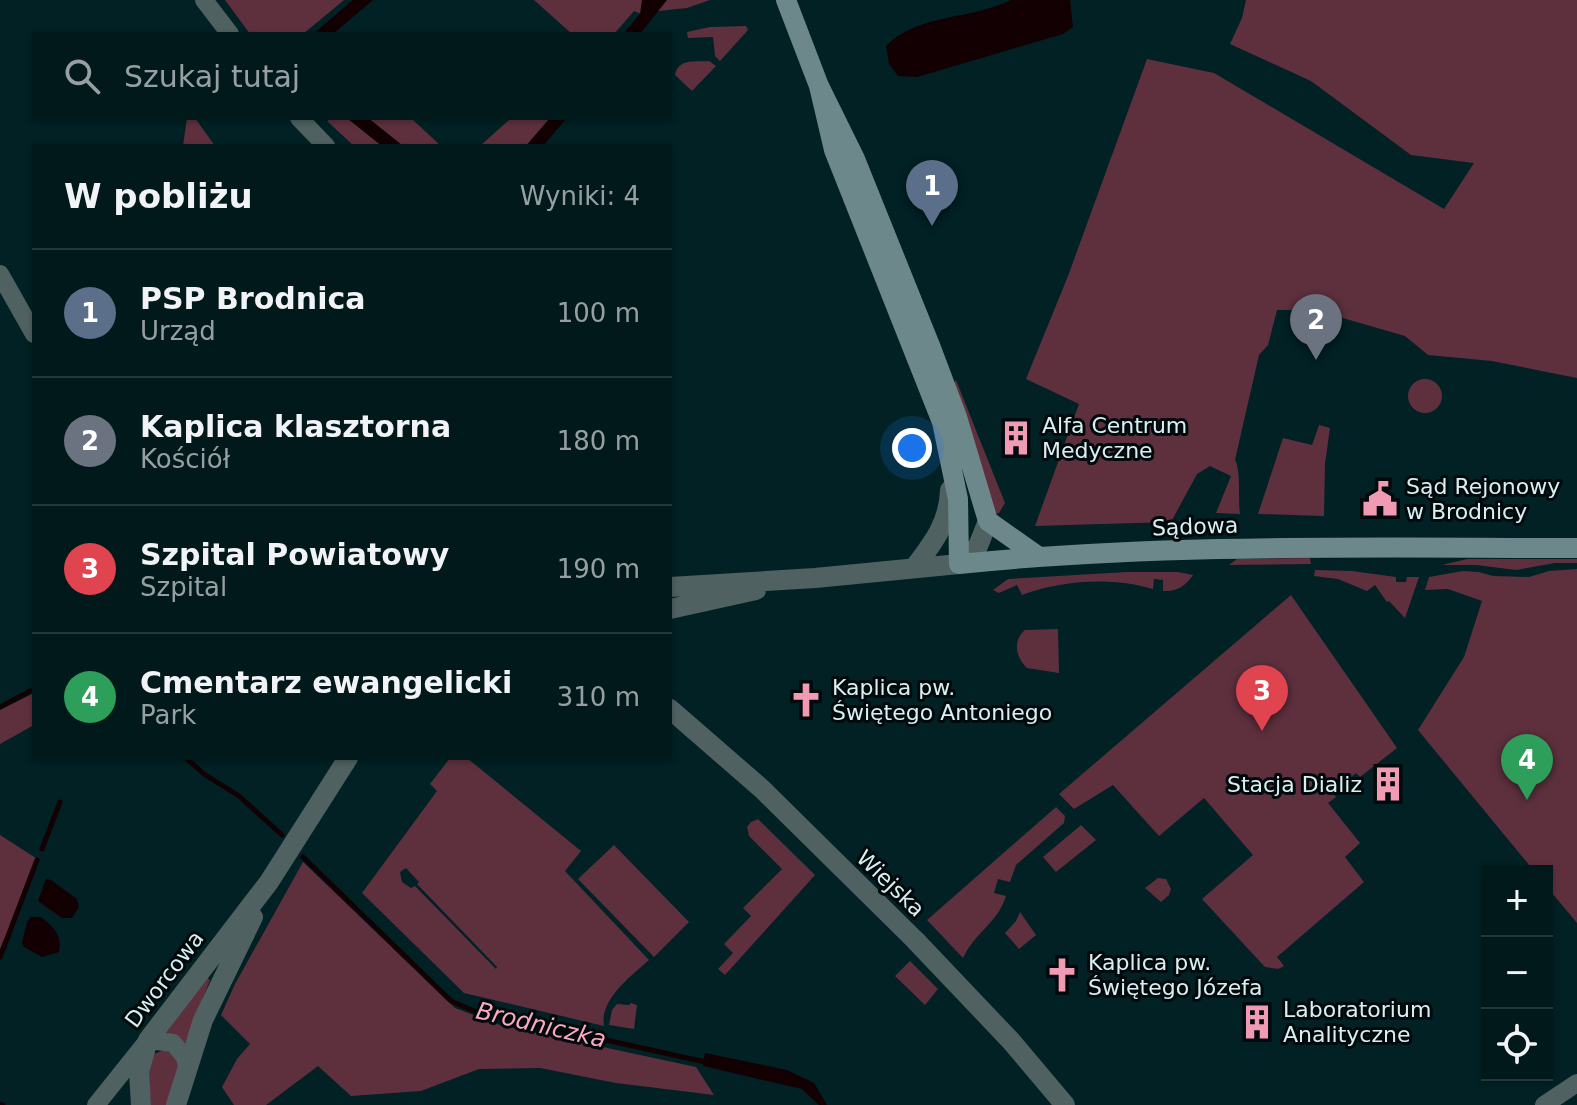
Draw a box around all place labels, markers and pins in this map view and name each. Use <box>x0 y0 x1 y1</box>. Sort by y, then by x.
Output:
pin: 1 <box>906 160 958 226</box>
pin: 2 <box>1290 294 1342 360</box>
place label: Alfa Centrum Medyczne <box>1042 413 1187 463</box>
building icon: Alfa Centrum Medyczne <box>997 419 1035 457</box>
place label: Sąd Rejonowy w Brodnicy <box>1406 474 1560 524</box>
public building icon: Sąd Rejonowy w Brodnicy <box>1361 480 1399 518</box>
pin: 3 <box>1236 665 1288 731</box>
place label: Kaplica pw. Świętego Antoniego <box>832 675 1052 725</box>
church icon: Kaplica pw. Świętego Antoniego <box>787 681 825 719</box>
pin: 4 <box>1501 734 1553 800</box>
building icon: Stacja Dializ <box>1369 765 1407 803</box>
place label: Stacja Dializ <box>1227 772 1362 797</box>
place label: Kaplica pw. Świętego Józefa <box>1088 950 1262 1000</box>
church icon: Kaplica pw. Świętego Józefa <box>1043 956 1081 994</box>
place label: Laboratorium Analityczne <box>1283 997 1431 1047</box>
building icon: Laboratorium Analityczne <box>1238 1003 1276 1041</box>

